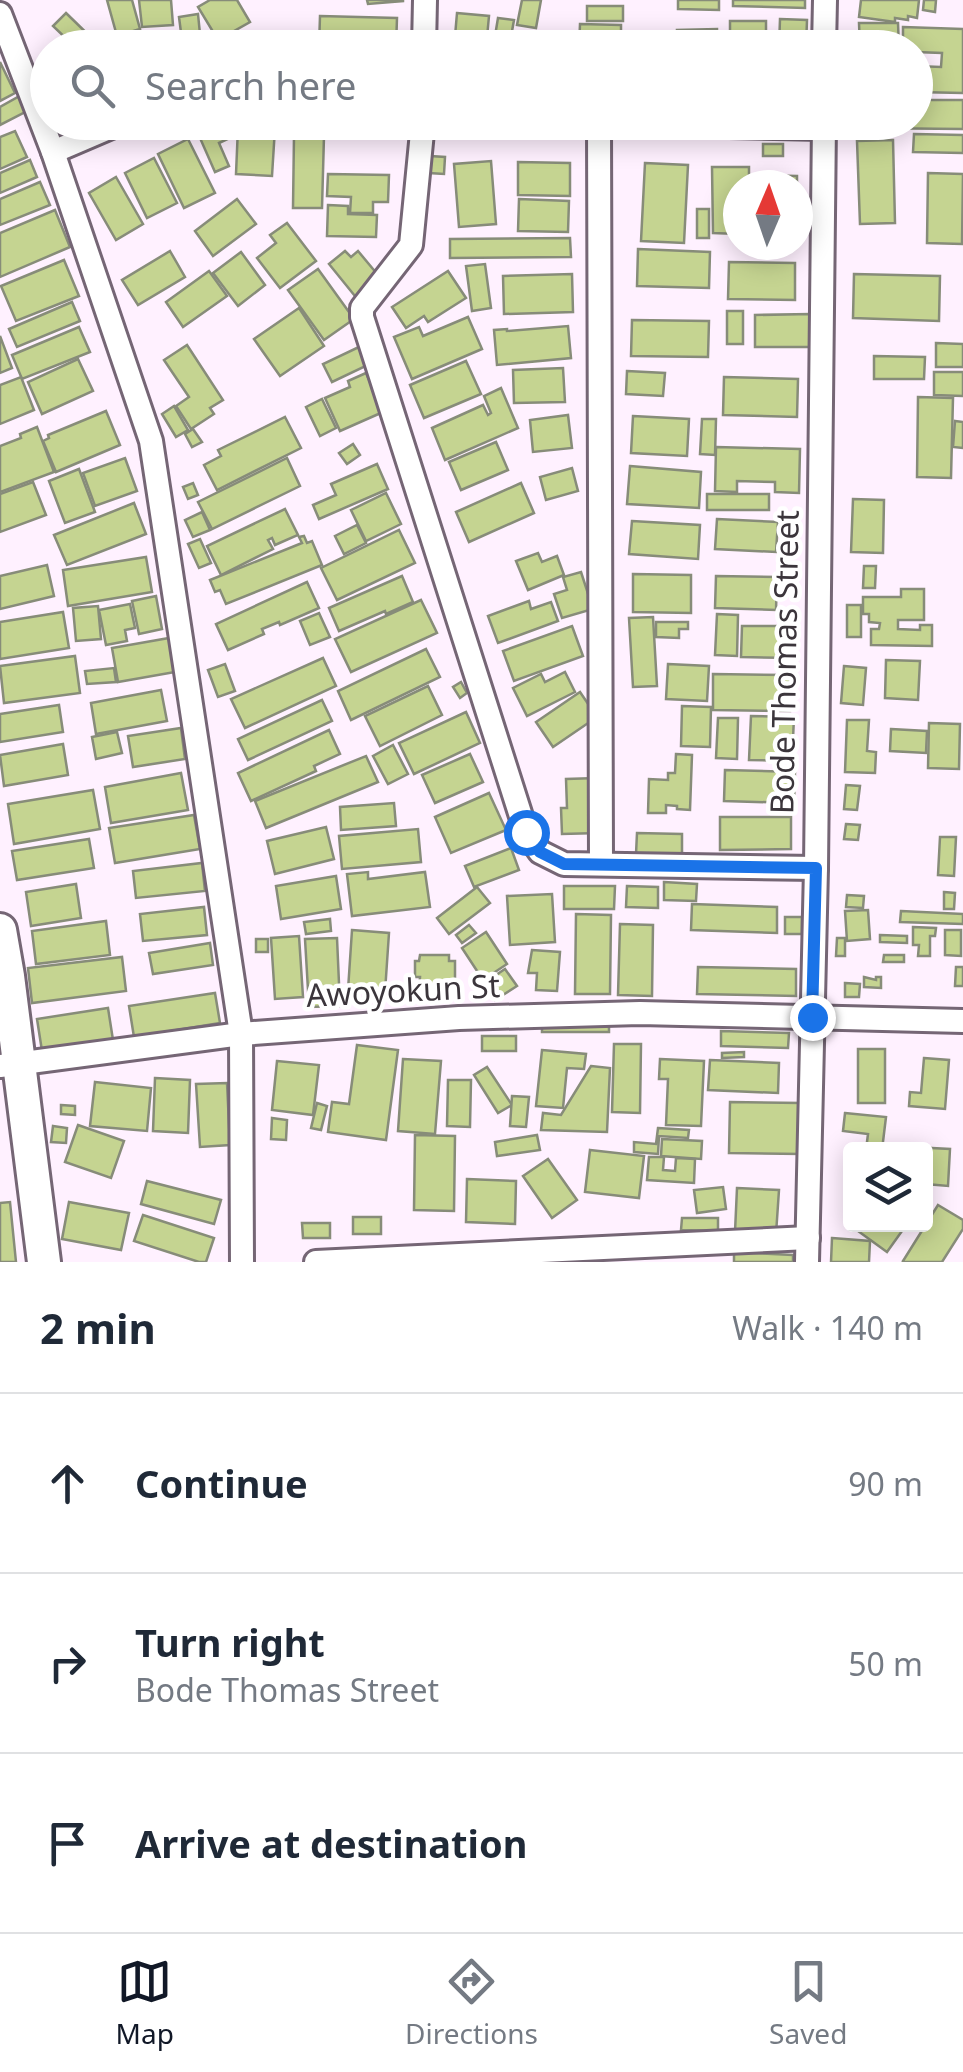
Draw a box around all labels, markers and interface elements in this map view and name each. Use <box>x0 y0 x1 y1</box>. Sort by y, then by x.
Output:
search box <box>30 30 933 140</box>
icon: search <box>65 58 120 113</box>
text: Search here <box>145 59 356 111</box>
north arrow <box>723 170 813 260</box>
street label: Bode Thomas Street <box>759 510 808 814</box>
route start <box>504 810 550 856</box>
street label: Awoyokun St <box>305 963 501 1016</box>
route end <box>790 995 836 1041</box>
map controls <box>843 1142 933 1232</box>
button: layers <box>843 1142 933 1232</box>
text: 2 min <box>40 1299 156 1356</box>
text: Walk · 140 m <box>732 1306 923 1349</box>
icon: ahead <box>40 1456 95 1511</box>
text: Continue <box>135 1457 308 1509</box>
text: 90 m <box>848 1462 923 1505</box>
text: Turn right <box>135 1616 325 1668</box>
icon: right <box>40 1636 95 1691</box>
text: 50 m <box>848 1642 923 1685</box>
text: Bode Thomas Street <box>135 1668 439 1711</box>
icon: arrive <box>40 1816 95 1871</box>
text: Arrive at destination <box>135 1817 527 1869</box>
tab: Map <box>116 1954 174 2052</box>
tab: Directions <box>405 1954 538 2052</box>
tab: Saved <box>769 1954 847 2052</box>

